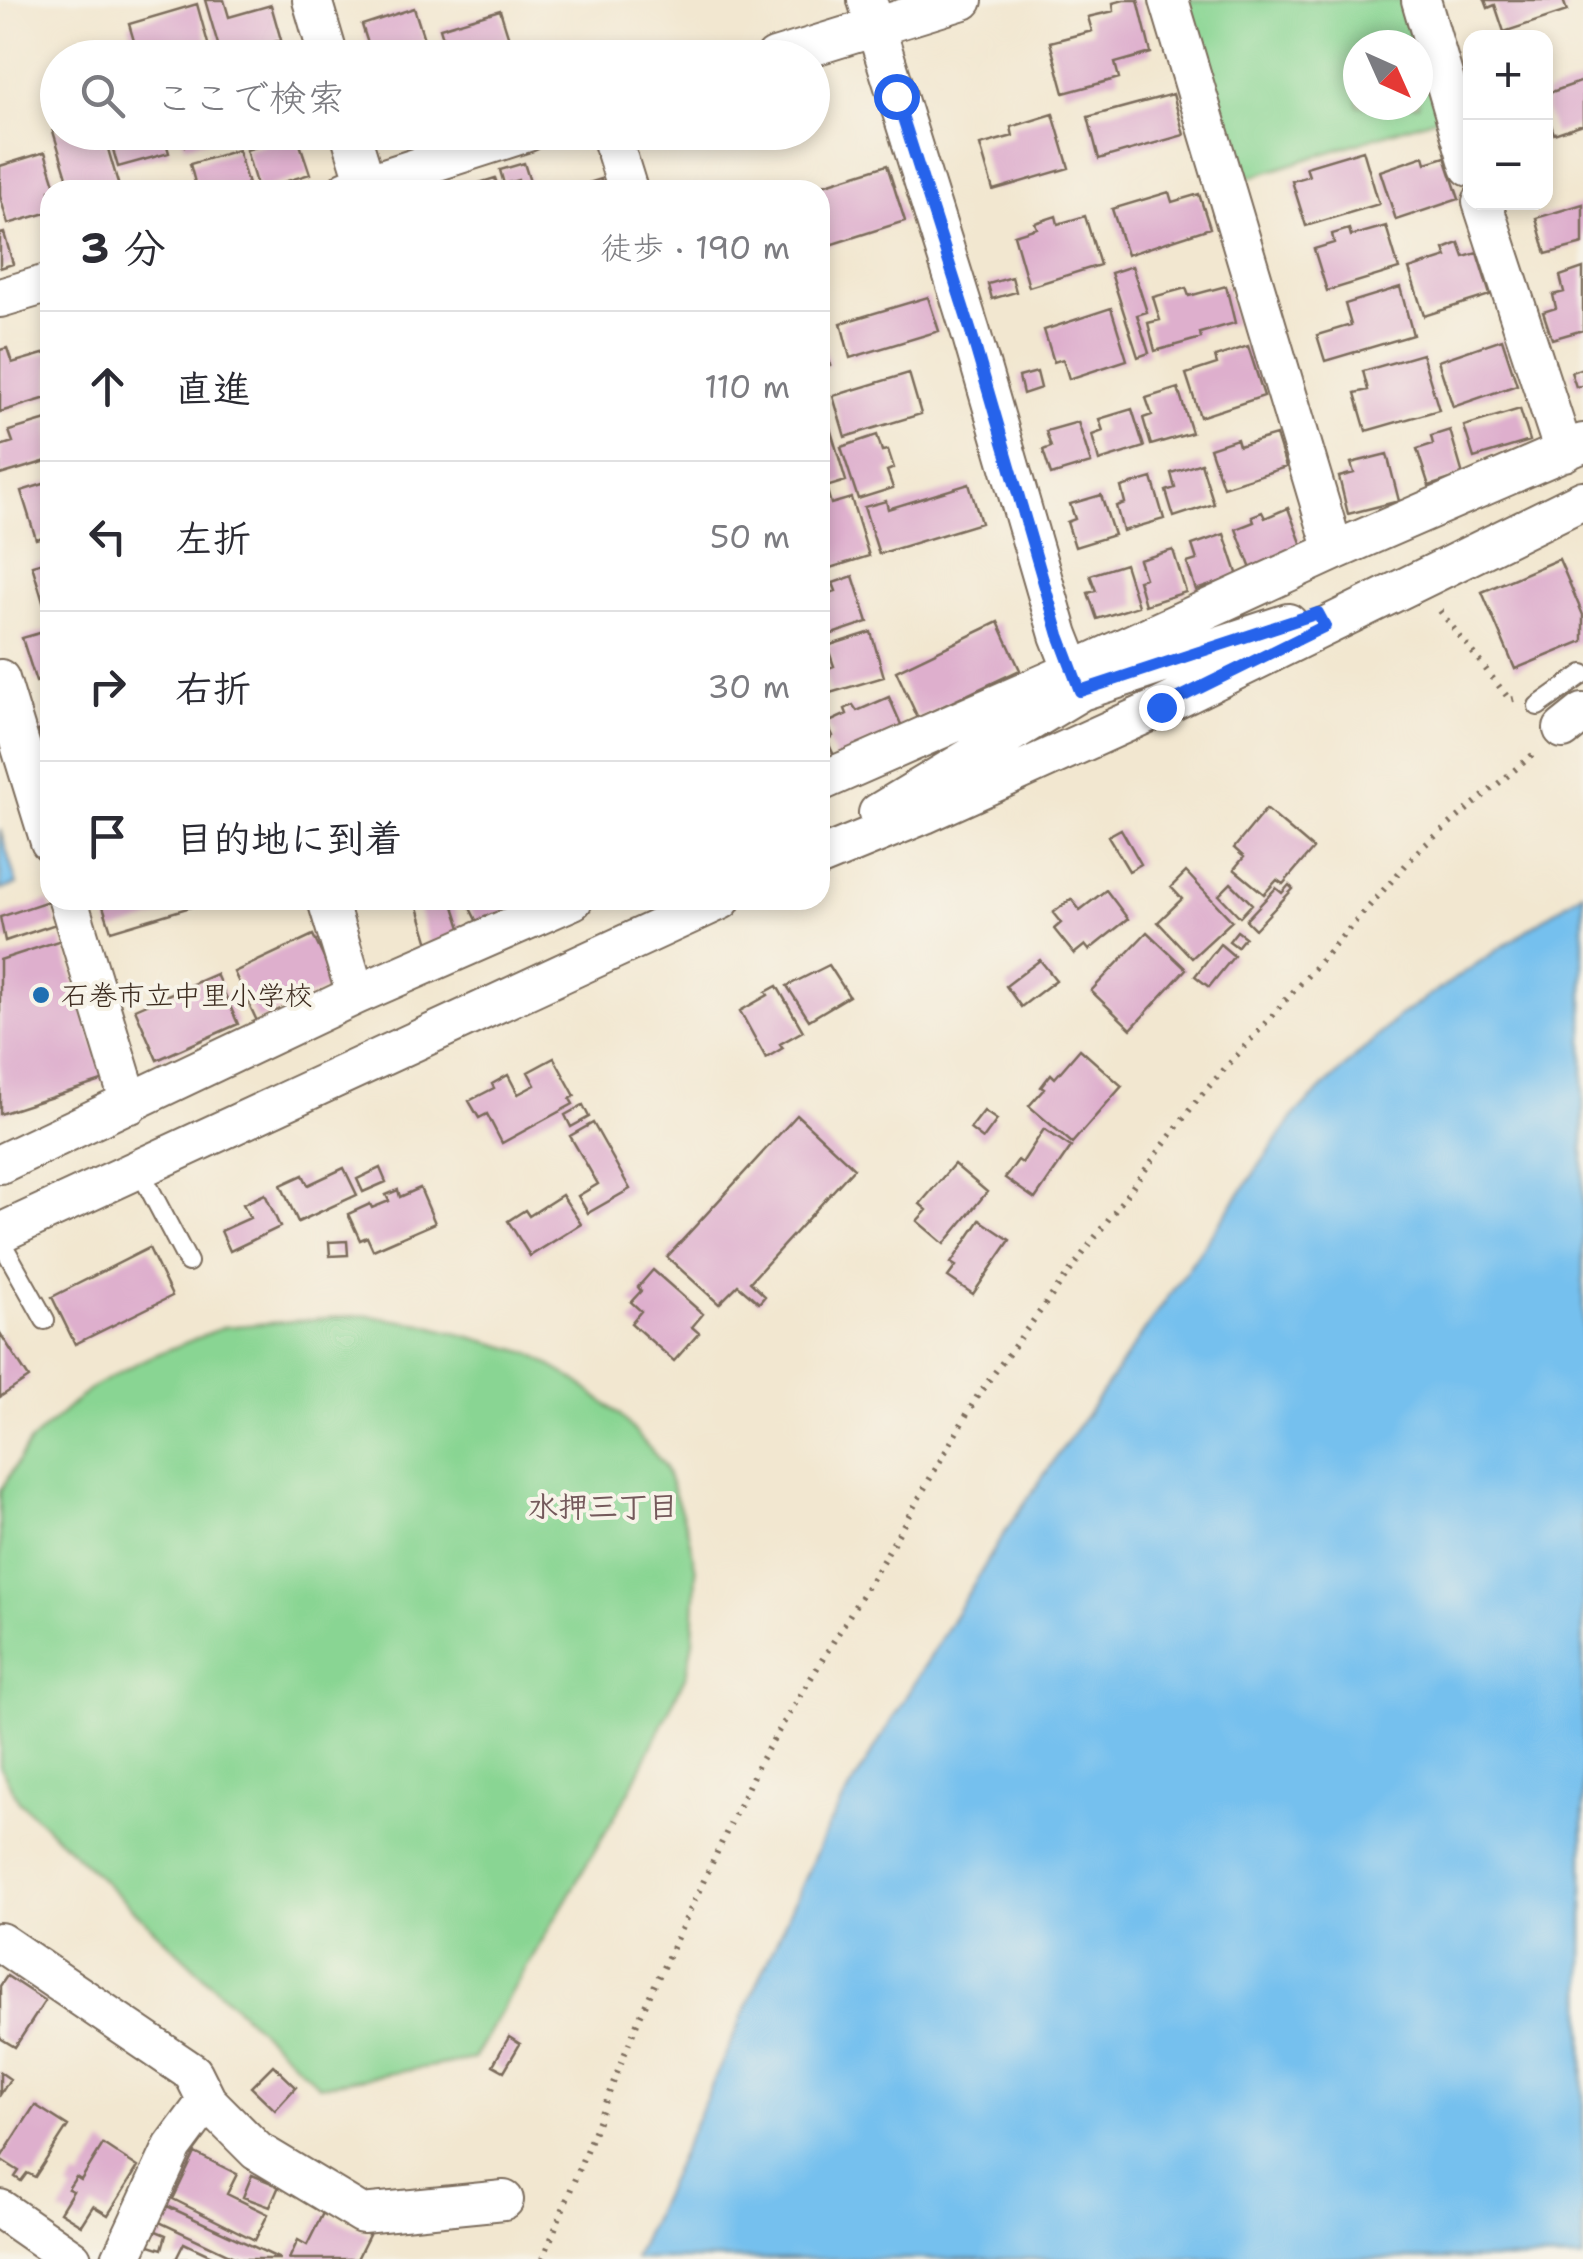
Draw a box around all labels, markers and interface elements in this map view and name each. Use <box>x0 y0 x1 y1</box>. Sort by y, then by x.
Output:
north arrow <box>1343 30 1433 120</box>
map controls <box>1463 30 1553 210</box>
button: + <box>1463 30 1553 120</box>
search box <box>40 40 830 150</box>
icon: search <box>75 68 130 123</box>
text: ここで検索 <box>155 72 345 123</box>
route start <box>874 74 920 120</box>
button: − <box>1463 120 1553 210</box>
text: 3 分 <box>80 220 166 276</box>
text: 徒歩 · 190 m <box>600 226 790 269</box>
icon: ahead <box>80 359 135 414</box>
text: 直進 <box>175 363 251 414</box>
text: 110 m <box>704 365 790 408</box>
icon: left <box>80 509 135 564</box>
text: 左折 <box>175 513 251 564</box>
text: 50 m <box>710 515 790 558</box>
icon: right <box>80 659 135 714</box>
text: 右折 <box>175 663 251 714</box>
text: 30 m <box>707 665 790 708</box>
route end <box>1139 685 1185 731</box>
icon: arrive <box>80 809 135 864</box>
text: 目的地に到着 <box>175 813 403 864</box>
place label: 石巻市立中里小学校 <box>61 976 313 1014</box>
marker: 石巻市立中里小学校 <box>30 984 52 1006</box>
district label: 水押三丁目 <box>528 1486 678 1527</box>

